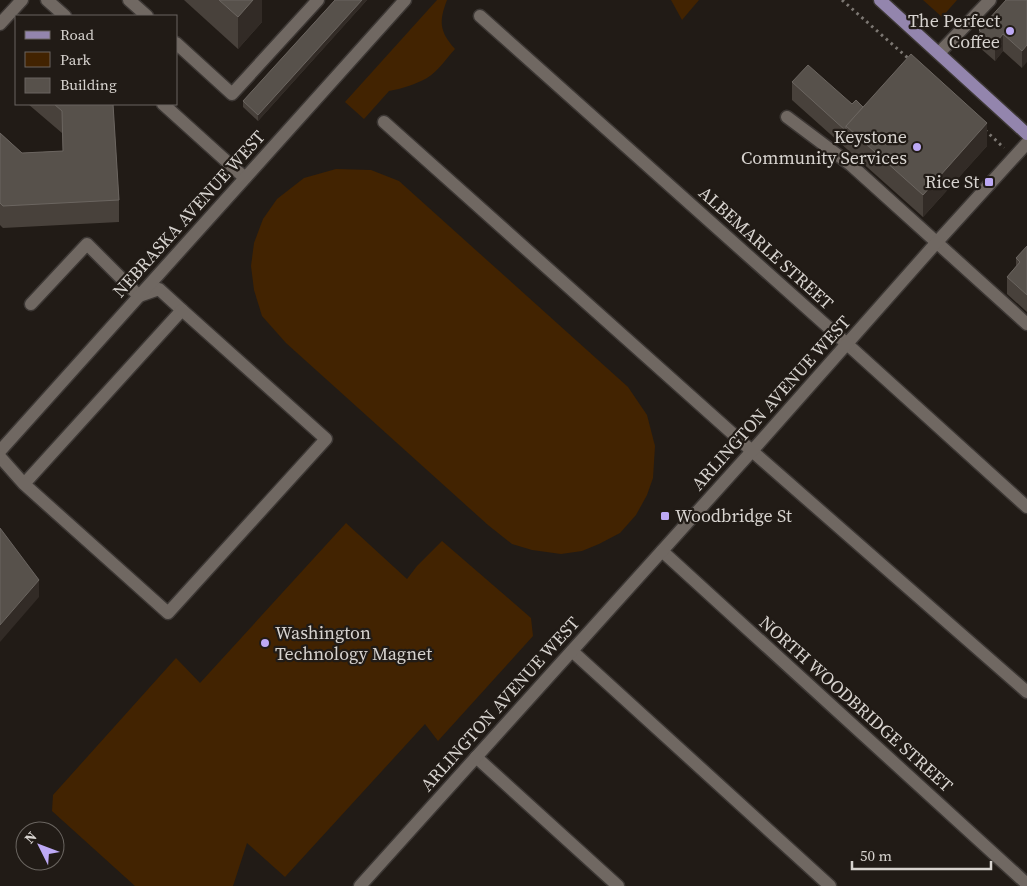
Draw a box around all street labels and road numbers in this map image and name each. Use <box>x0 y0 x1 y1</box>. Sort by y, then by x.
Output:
street label: NEBRASKA AVENUE WEST <box>107 125 271 303</box>
street label: ALBEMARLE STREET <box>694 180 839 315</box>
street label: ARLINGTON AVENUE WEST <box>685 310 856 495</box>
street label: NORTH WOODBRIDGE STREET <box>754 610 959 798</box>
street label: ARLINGTON AVENUE WEST <box>414 611 585 796</box>

